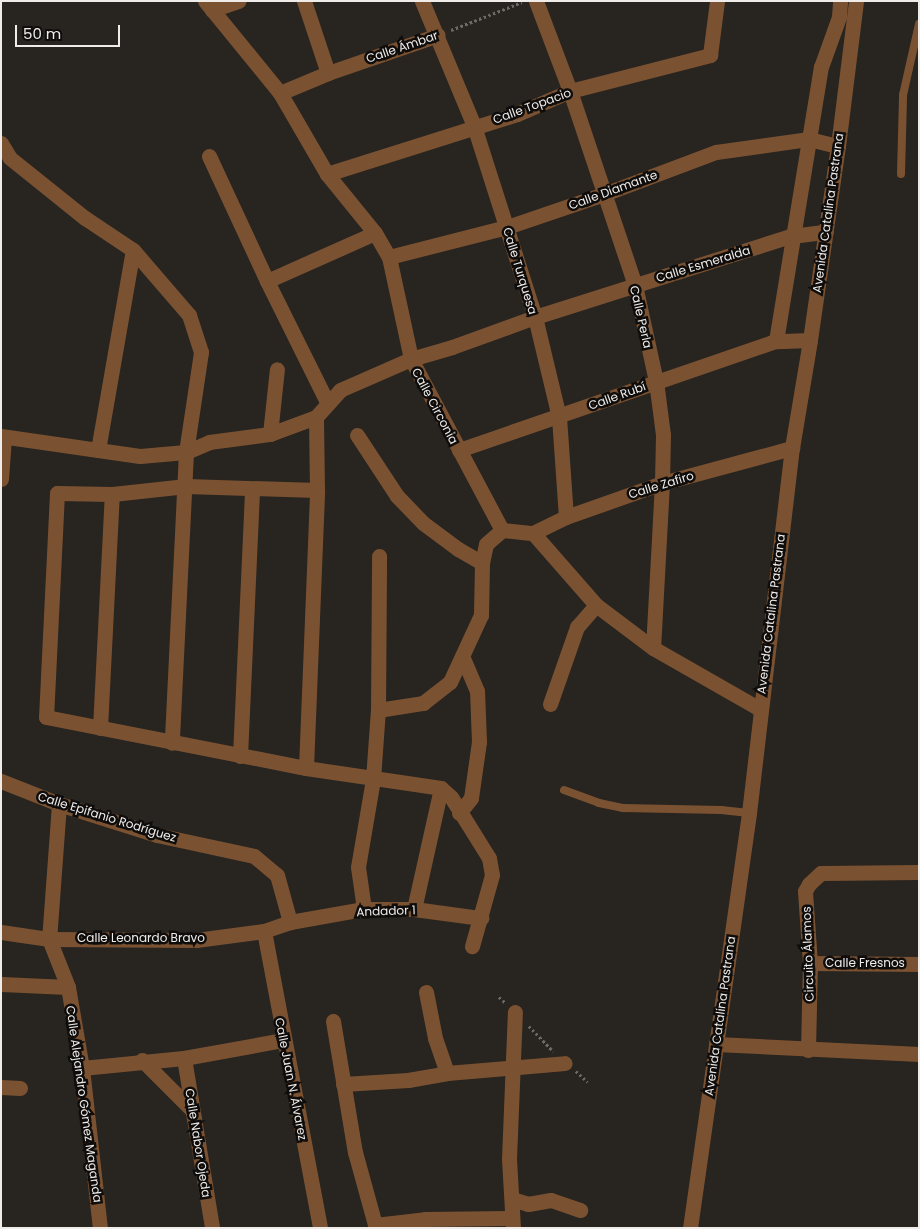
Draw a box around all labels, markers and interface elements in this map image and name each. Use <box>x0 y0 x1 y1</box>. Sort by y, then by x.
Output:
scale bar <box>18 15 122 47</box>
text: 50 m <box>23 23 61 44</box>
street label: Calle Ámbar <box>364 28 440 66</box>
street label: Calle Topacio <box>491 85 573 127</box>
street label: Avenida Catalina Pastrana <box>810 132 846 294</box>
street label: Calle Diamante <box>567 167 659 213</box>
street label: Calle Turquesa <box>500 226 540 316</box>
street label: Calle Esmeralda <box>654 243 752 285</box>
street label: Calle Perla <box>627 284 655 350</box>
street label: Calle Circonia <box>409 365 461 447</box>
street label: Calle Rubí <box>586 379 648 413</box>
street label: Calle Zafiro <box>627 468 695 502</box>
street label: Avenida Catalina Pastrana <box>754 533 788 695</box>
street label: Calle Epifanio Rodríguez <box>36 789 178 845</box>
street label: Andador 1 <box>356 903 416 919</box>
street label: Circuito Álamos <box>799 906 817 1002</box>
street label: Calle Leonardo Bravo <box>77 931 205 945</box>
street label: Avenida Catalina Pastrana <box>702 935 738 1097</box>
street label: Calle Fresnos <box>825 956 905 970</box>
street label: Calle Alejandro Gómez Maganda <box>63 1005 105 1203</box>
street label: Calle Juan N. Álvarez <box>272 1017 310 1141</box>
street label: Calle Nabor Ojeda <box>182 1088 214 1198</box>

